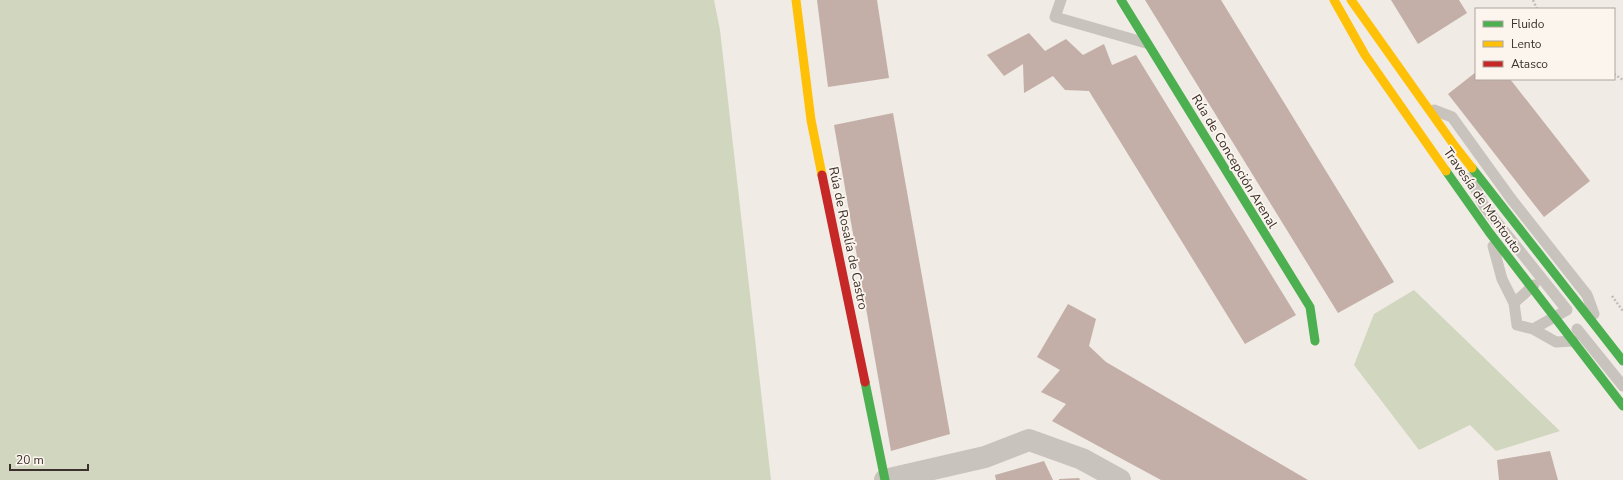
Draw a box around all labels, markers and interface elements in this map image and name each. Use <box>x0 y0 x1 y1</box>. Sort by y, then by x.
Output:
legend <box>1475 8 1615 80</box>
text: Fluido <box>1511 16 1545 32</box>
text: Lento <box>1511 36 1542 52</box>
text: Atasco <box>1511 56 1548 72</box>
street label: Rúa de Concepción Arenal <box>1187 91 1281 232</box>
street label: Travesía de Montouto <box>1439 144 1526 257</box>
street label: Rúa de Rosalía de Castro <box>824 165 872 311</box>
scale bar <box>10 446 88 472</box>
text: 20 m <box>16 452 44 468</box>

